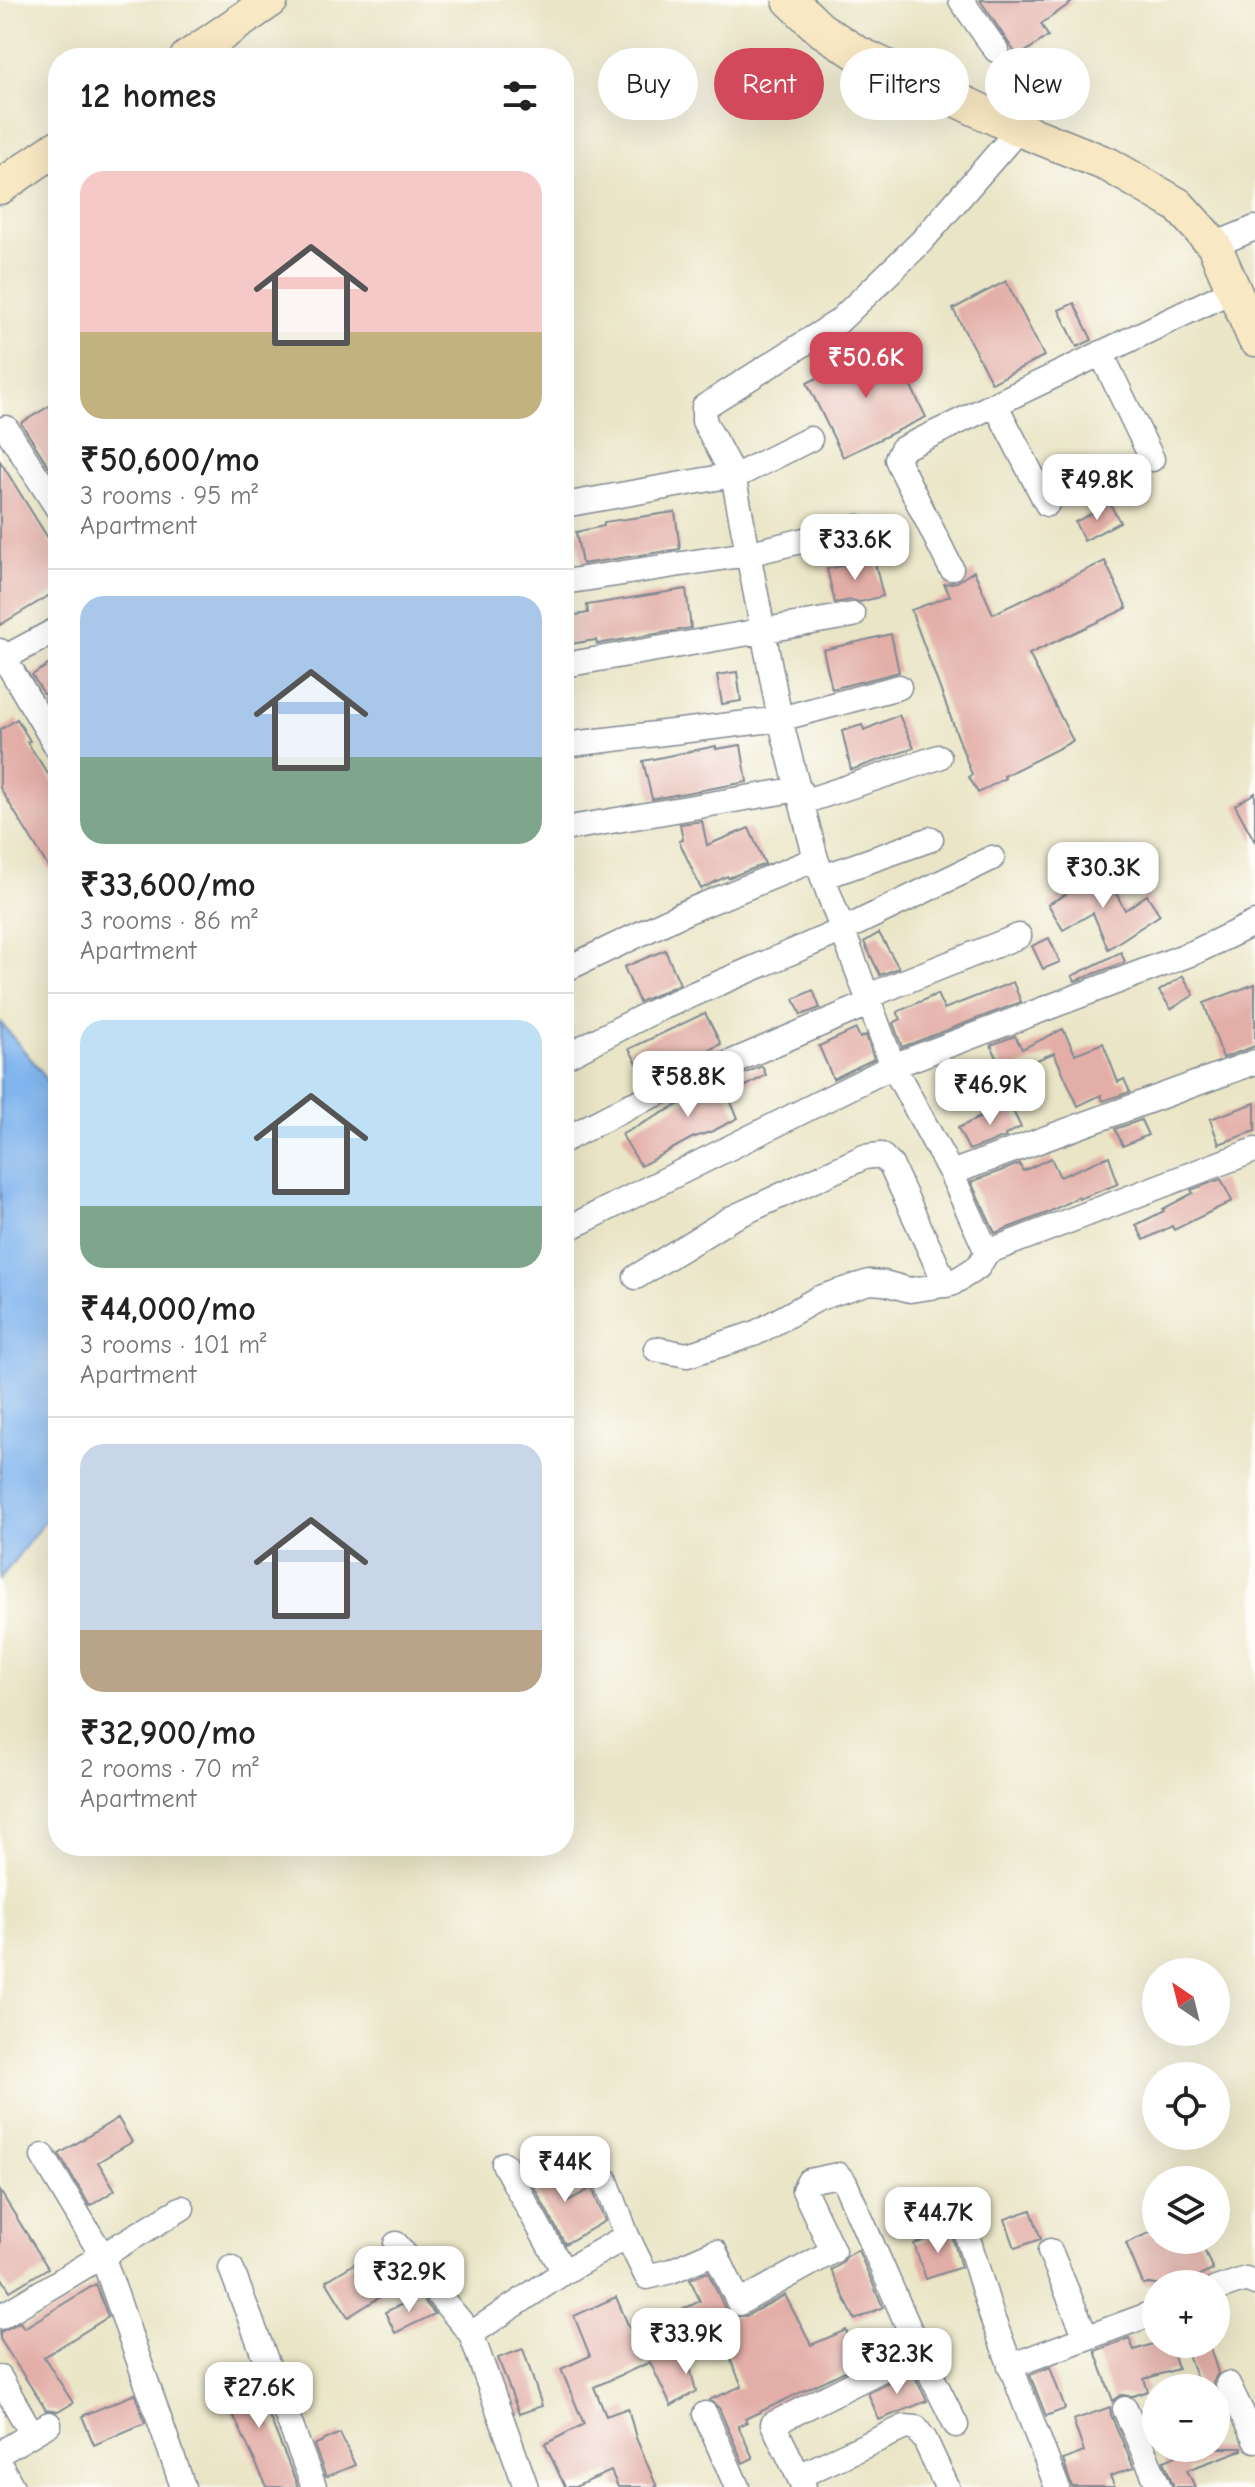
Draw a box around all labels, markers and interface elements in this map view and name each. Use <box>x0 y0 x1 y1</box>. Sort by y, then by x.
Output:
chip: Buy <box>598 48 698 120</box>
chip: Rent <box>714 48 824 120</box>
chip: Filters <box>840 48 969 120</box>
chip: New <box>985 48 1090 120</box>
icon: filters <box>498 74 542 118</box>
text: 12 homes <box>80 76 216 116</box>
icon: home <box>239 223 383 367</box>
pin: ₹50.6K <box>801 332 931 400</box>
text: ₹50.6K <box>828 343 904 373</box>
text: ₹50,600/mo <box>80 440 260 480</box>
pin: ₹49.8K <box>1032 454 1162 522</box>
text: ₹49.8K <box>1060 465 1134 495</box>
text: 3 rooms · 95 m² <box>80 481 258 511</box>
text: Apartment <box>80 511 196 541</box>
pin: ₹33.6K <box>790 514 920 582</box>
text: ₹33.6K <box>818 525 892 555</box>
icon: home <box>239 648 383 792</box>
pin: ₹30.3K <box>1038 842 1168 910</box>
text: ₹30.3K <box>1066 853 1140 883</box>
text: ₹33,600/mo <box>80 865 256 905</box>
text: 3 rooms · 86 m² <box>80 906 258 936</box>
text: Apartment <box>80 936 196 966</box>
pin: ₹58.8K <box>623 1051 753 1119</box>
pin: ₹46.9K <box>925 1059 1055 1127</box>
text: ₹58.8K <box>651 1062 725 1092</box>
text: ₹46.9K <box>953 1070 1027 1100</box>
icon: home <box>239 1072 383 1216</box>
text: ₹44,000/mo <box>80 1289 256 1329</box>
text: 3 rooms · 101 m² <box>80 1330 267 1360</box>
text: Apartment <box>80 1360 196 1390</box>
icon: home <box>239 1496 383 1640</box>
text: ₹32,900/mo <box>80 1713 256 1753</box>
text: 2 rooms · 70 m² <box>80 1754 259 1784</box>
text: Apartment <box>80 1784 196 1814</box>
north arrow <box>1142 1958 1230 2046</box>
map controls <box>1142 1958 1230 2462</box>
button: locate <box>1142 2062 1230 2150</box>
pin: ₹44K <box>518 2136 612 2204</box>
text: ₹44K <box>538 2147 592 2177</box>
button: layers <box>1142 2166 1230 2254</box>
pin: ₹44.7K <box>873 2187 1003 2255</box>
text: ₹44.7K <box>903 2198 973 2228</box>
pin: ₹32.9K <box>344 2246 474 2314</box>
text: ₹32.9K <box>372 2257 446 2287</box>
button: + <box>1142 2270 1230 2358</box>
pin: ₹33.9K <box>621 2308 751 2376</box>
text: ₹33.9K <box>649 2319 723 2349</box>
pin: ₹32.3K <box>832 2328 962 2396</box>
text: ₹32.3K <box>861 2339 933 2369</box>
pin: ₹27.6K <box>194 2362 324 2430</box>
text: ₹27.6K <box>223 2373 295 2403</box>
button: − <box>1142 2374 1230 2462</box>

